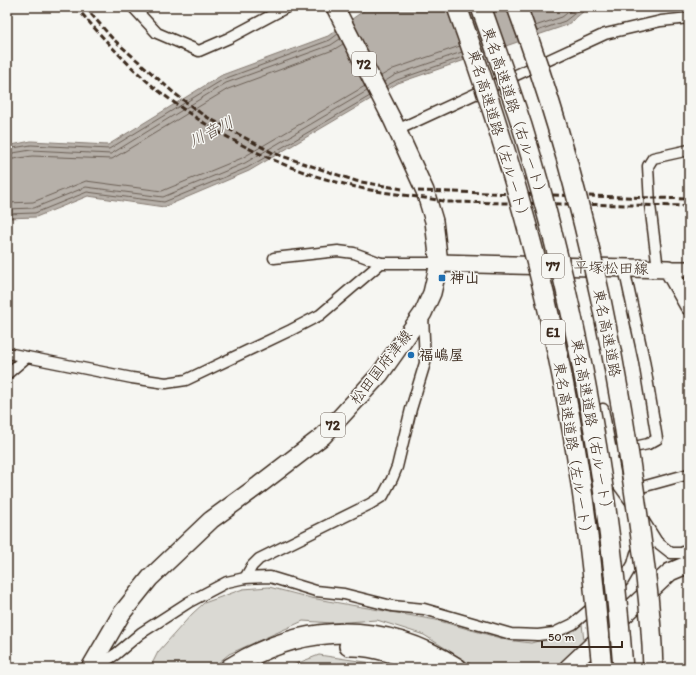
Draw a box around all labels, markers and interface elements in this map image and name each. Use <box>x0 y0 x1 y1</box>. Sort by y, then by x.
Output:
street label: 東名高速道路（右ルート） <box>479 24 551 202</box>
street label: 東名高速道路（左ルート） <box>464 47 534 225</box>
road number: 72 <box>352 52 376 76</box>
water label: 川音川 <box>186 112 237 151</box>
road number: 77 <box>542 254 564 278</box>
street label: 平塚松田線 <box>573 258 649 278</box>
place label: 神山 <box>450 269 480 287</box>
marker: 神山 <box>437 273 447 283</box>
street label: 東名高速道路 <box>590 287 624 379</box>
road number: E1 <box>541 320 565 344</box>
street label: 松田国府津線 <box>346 326 416 408</box>
street label: 東名高速道路（右ルート） <box>567 337 617 517</box>
place label: 福嶋屋 <box>419 346 464 364</box>
marker: 福嶋屋 <box>406 350 416 360</box>
street label: 東名高速道路（左ルート） <box>550 360 596 542</box>
road number: 72 <box>321 413 345 437</box>
scale bar <box>542 623 622 649</box>
text: 50 m <box>548 630 574 644</box>

